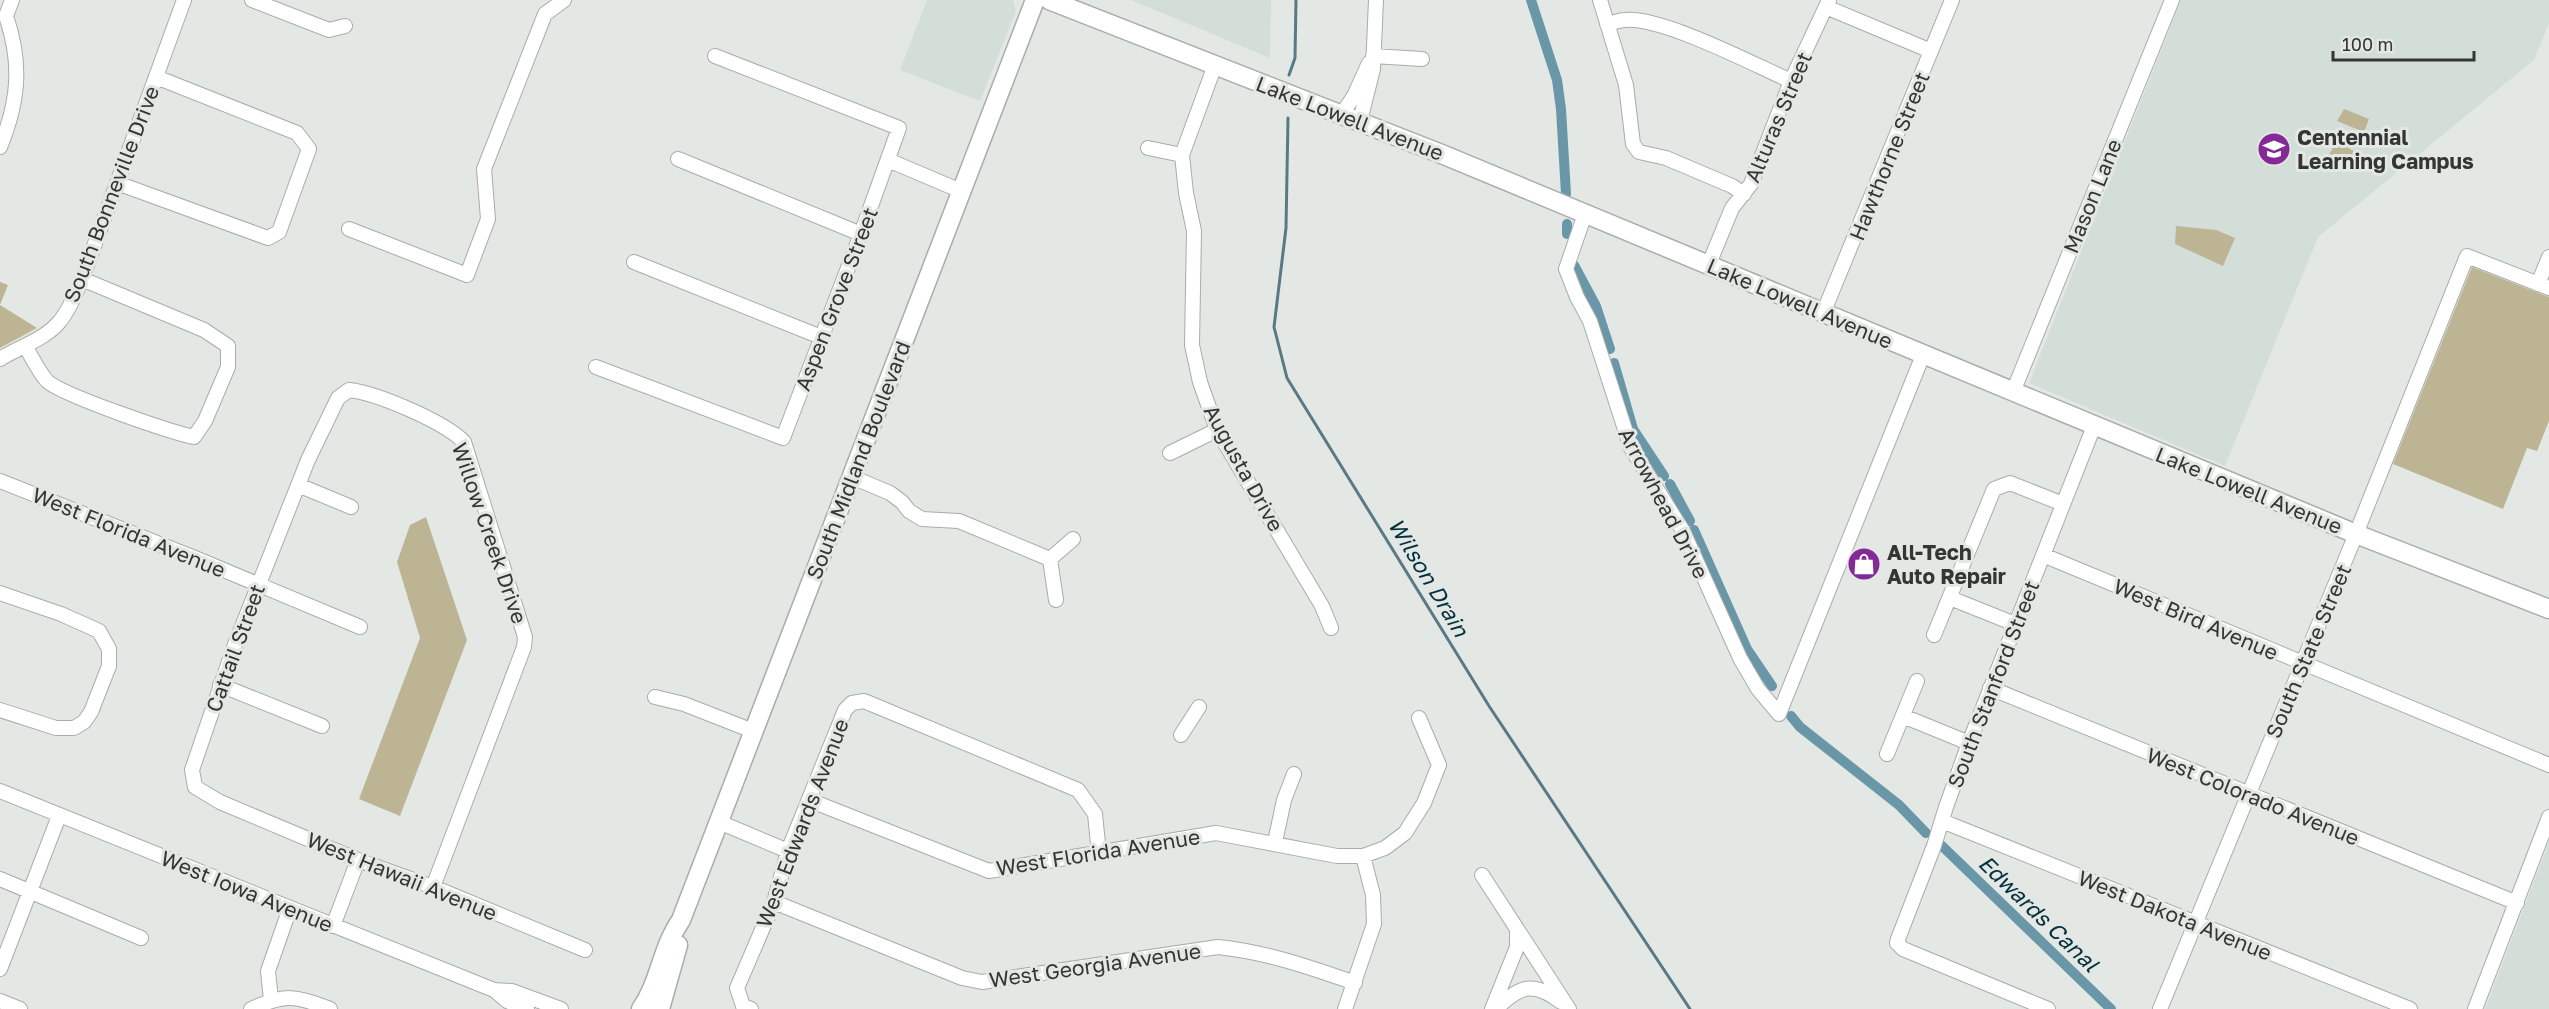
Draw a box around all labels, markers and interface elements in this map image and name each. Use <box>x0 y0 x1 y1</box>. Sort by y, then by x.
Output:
scale bar <box>2333 24 2474 62</box>
text: 100 m <box>2342 33 2393 55</box>
street label: Alturas Street <box>1739 48 1817 186</box>
street label: Hawthorne Street <box>1843 68 1935 244</box>
street label: Lake Lowell Avenue <box>1253 70 1447 166</box>
street label: South Bonneville Drive <box>58 82 164 306</box>
place label: Centennial Learning Campus <box>2297 124 2474 174</box>
school or university icon: Centennial Learning Campus <box>2256 131 2292 167</box>
street label: Mason Lane <box>2057 135 2127 257</box>
street label: Aspen Grove Street <box>789 204 883 394</box>
street label: Lake Lowell Avenue <box>1703 252 1897 354</box>
street label: South Midland Boulevard <box>801 337 915 583</box>
street label: Augusta Drive <box>1199 400 1289 536</box>
street label: Arrowhead Drive <box>1613 423 1715 583</box>
street label: Willow Creek Drive <box>447 439 533 627</box>
street label: Lake Lowell Avenue <box>2152 441 2346 539</box>
street label: West Florida Avenue <box>29 481 229 583</box>
water label: Wilson Drain <box>1383 513 1476 642</box>
place label: All-Tech Auto Repair <box>1887 539 2006 589</box>
shop icon: All-Tech Auto Repair <box>1846 546 1882 582</box>
street label: South State Street <box>2260 560 2356 742</box>
street label: West Bird Avenue <box>2110 573 2282 665</box>
street label: South Stanford Street <box>1941 577 2045 791</box>
street label: Cattail Street <box>200 581 270 715</box>
street label: West Edwards Avenue <box>750 715 854 931</box>
street label: West Colorado Avenue <box>2143 741 2363 851</box>
street label: West Florida Avenue <box>994 823 1202 881</box>
street label: West Hawaii Avenue <box>303 826 501 926</box>
street label: West Iowa Avenue <box>157 845 337 937</box>
water label: Edwards Canal <box>1974 849 2105 978</box>
street label: West Dakota Avenue <box>2074 864 2276 966</box>
street label: West Georgia Avenue <box>987 937 1203 993</box>

